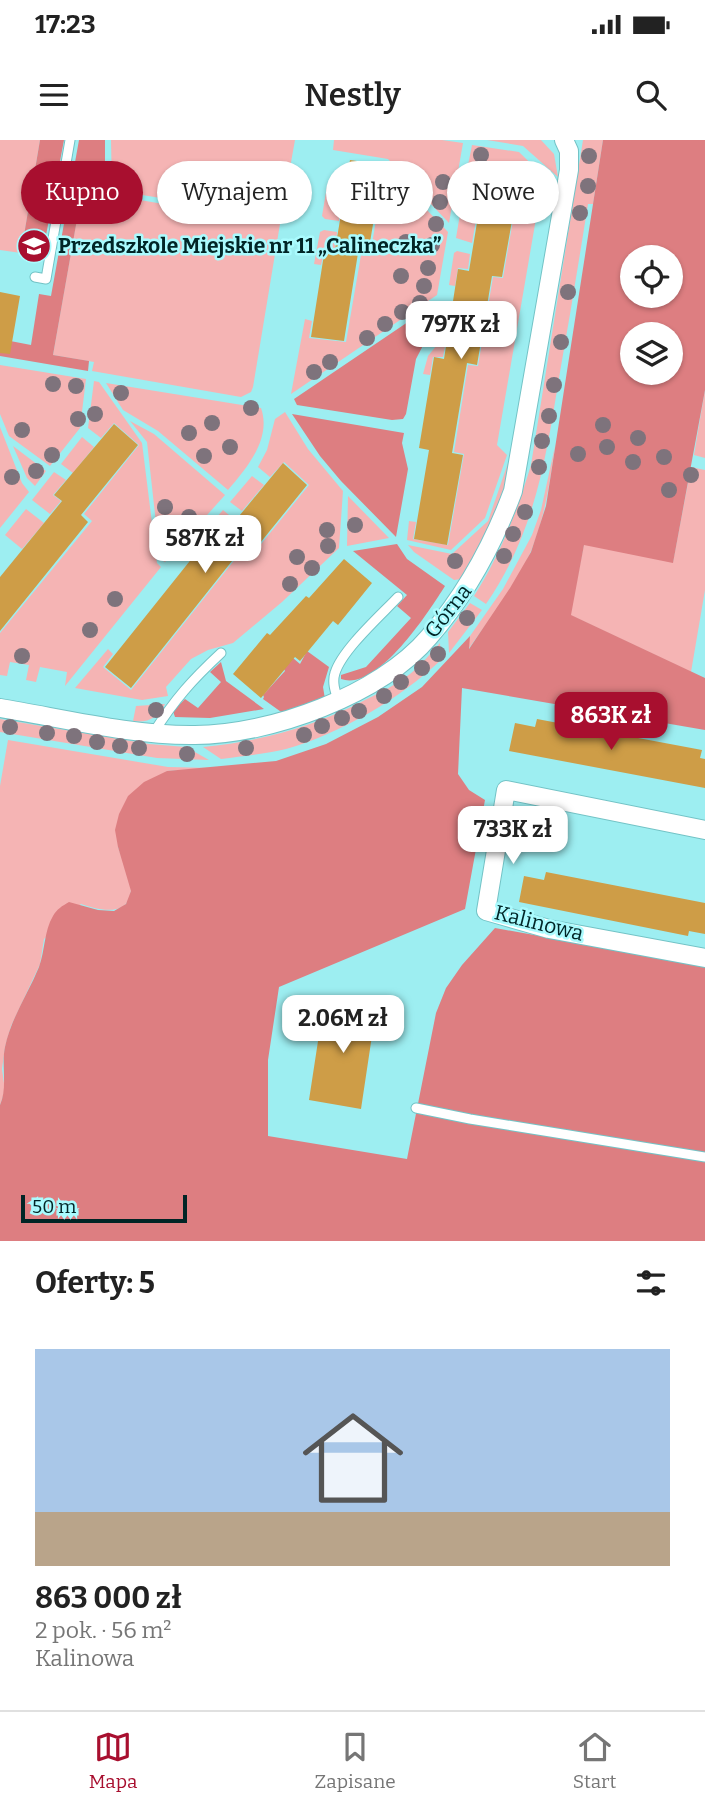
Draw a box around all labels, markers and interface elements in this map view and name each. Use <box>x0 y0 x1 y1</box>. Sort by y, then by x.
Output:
text: 17:23 <box>35 9 96 40</box>
icon: menu <box>35 76 73 114</box>
text: Nestly <box>304 76 401 114</box>
icon: search <box>632 76 670 114</box>
chip: Kupno <box>21 161 143 224</box>
chip: Wynajem <box>157 161 312 224</box>
chip: Filtry <box>326 161 433 224</box>
chip: Nowe <box>447 161 559 224</box>
school or university icon: Przedszkole Miejskie nr 11 „Calineczka” <box>15 227 53 265</box>
place label: Przedszkole Miejskie nr 11 „Calineczka” <box>58 233 442 259</box>
map controls <box>620 245 683 385</box>
button: locate <box>620 245 683 308</box>
pin: 797K zł <box>396 302 526 361</box>
text: 797K zł <box>422 310 500 338</box>
button: layers <box>620 322 683 385</box>
pin: 587K zł <box>140 516 270 575</box>
text: 587K zł <box>165 524 245 552</box>
street label: Górna <box>419 578 477 643</box>
pin: 863K zł <box>546 692 676 752</box>
text: 863K zł <box>571 701 651 729</box>
pin: 733K zł <box>448 806 578 866</box>
text: 733K zł <box>474 815 552 843</box>
street label: Kalinowa <box>492 899 587 947</box>
pin: 2.06M zł <box>271 996 415 1055</box>
text: 2.06M zł <box>298 1004 388 1032</box>
scale bar <box>21 1192 187 1224</box>
text: 50 m <box>32 1195 76 1218</box>
icon: filters <box>632 1264 670 1302</box>
text: Oferty: 5 <box>35 1265 155 1301</box>
icon: home <box>290 1395 416 1521</box>
text: 863 000 zł <box>35 1580 182 1616</box>
text: 2 pok. · 56 m² <box>35 1616 171 1644</box>
text: Kalinowa <box>35 1644 134 1672</box>
tab: Mapa <box>89 1728 137 1793</box>
tab: Zapisane <box>315 1728 396 1793</box>
tab: Start <box>573 1728 616 1793</box>

